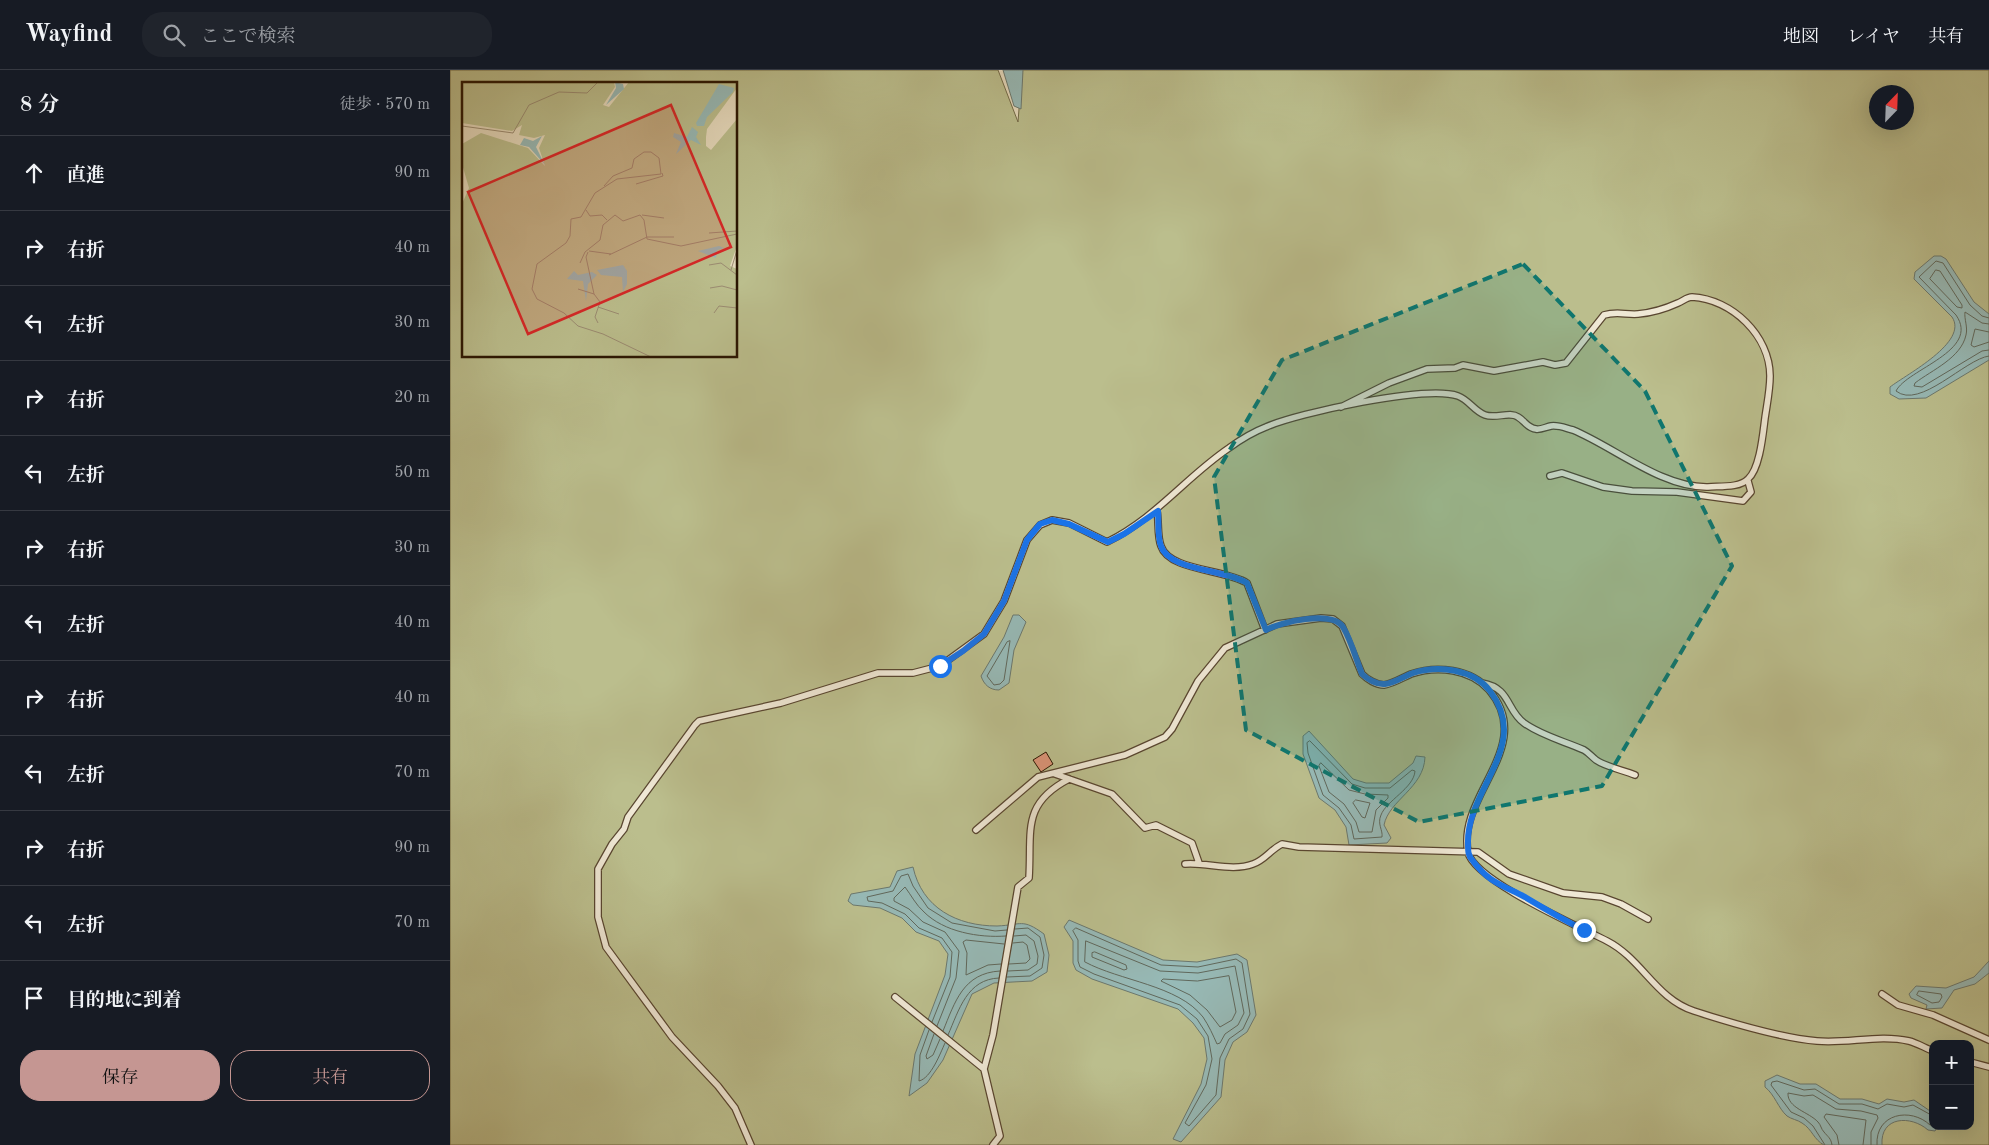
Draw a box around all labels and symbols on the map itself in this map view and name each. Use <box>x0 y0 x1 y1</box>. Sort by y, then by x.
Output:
inset map <box>462 82 738 358</box>
north arrow <box>1869 85 1914 130</box>
route start <box>929 655 952 678</box>
route end <box>1573 919 1596 942</box>

